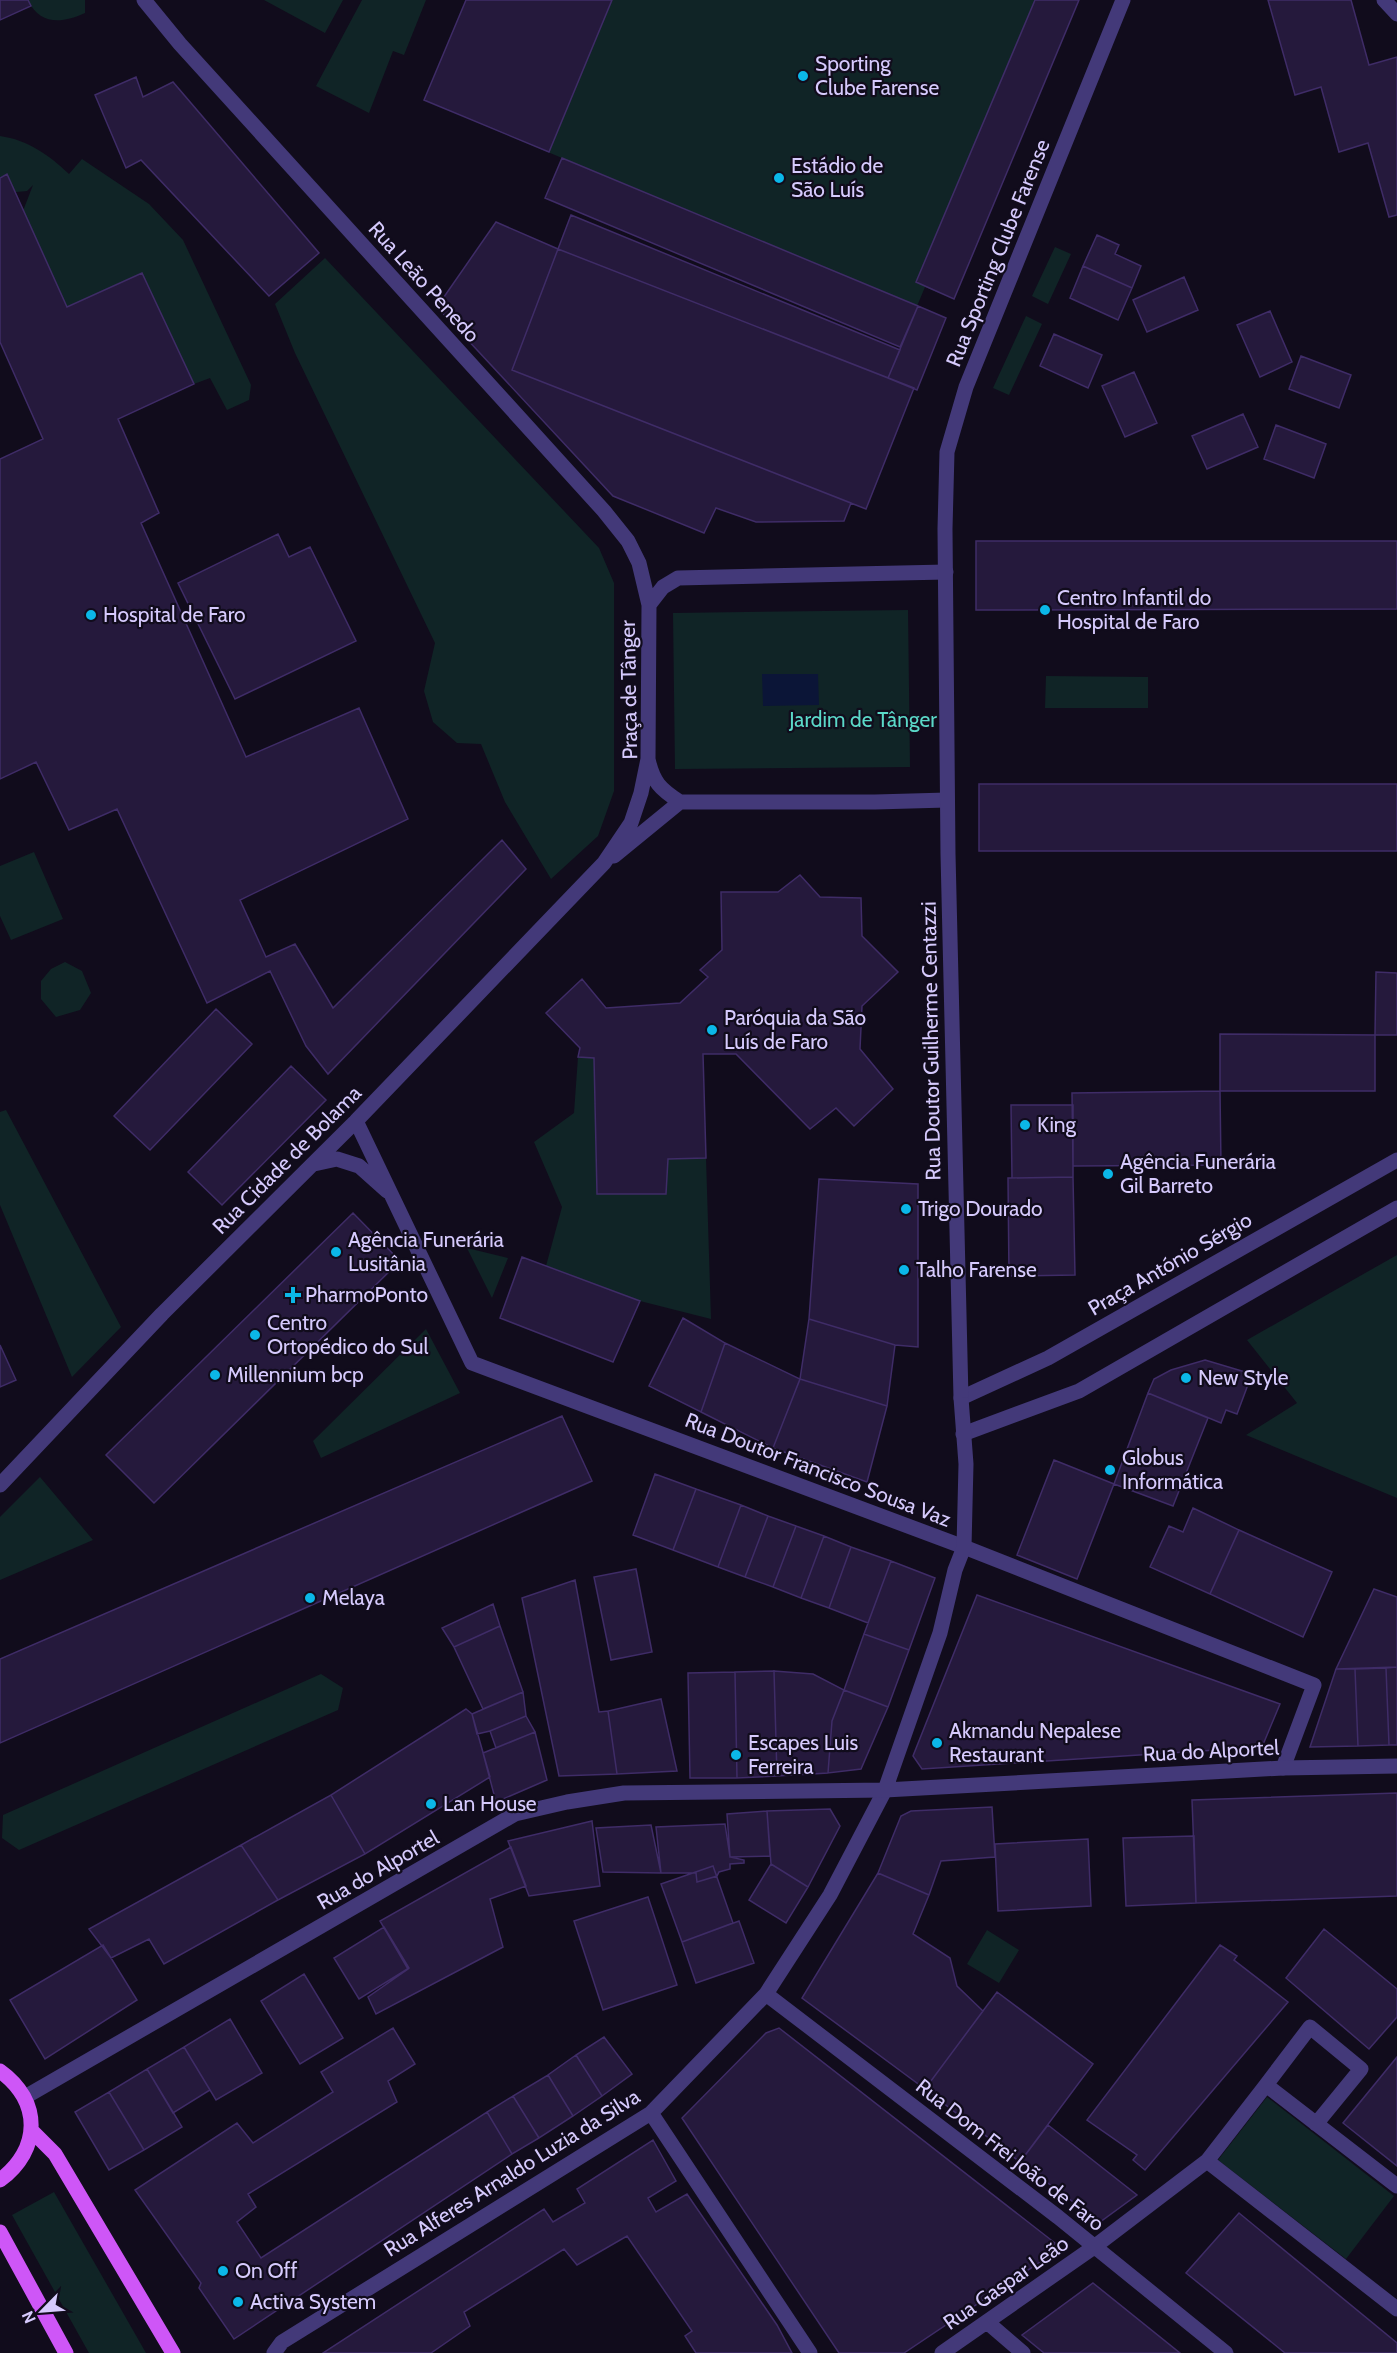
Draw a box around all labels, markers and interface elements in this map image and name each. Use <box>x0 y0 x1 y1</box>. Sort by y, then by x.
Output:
place label: Sporting Clube Farense <box>815 51 939 100</box>
marker: Sporting Clube Farense <box>796 69 810 83</box>
street label: Rua Sporting Clube Farense <box>940 135 1055 370</box>
place label: Estádio de São Luís <box>791 153 883 202</box>
marker: Estádio de São Luís <box>772 171 786 185</box>
street label: Rua Leão Penedo <box>364 216 485 347</box>
place label: Centro Infantil do Hospital de Faro <box>1057 585 1211 634</box>
place label: Hospital de Faro <box>103 602 246 627</box>
marker: Centro Infantil do Hospital de Faro <box>1038 603 1052 617</box>
marker: Hospital de Faro <box>84 608 98 622</box>
street label: Praça de Tânger <box>615 620 642 760</box>
park label: Jardim de Tânger <box>788 707 937 732</box>
street label: Rua Doutor Guilherme Centazzi <box>916 901 945 1181</box>
place label: Paróquia da São Luís de Faro <box>724 1005 866 1054</box>
marker: Paróquia da São Luís de Faro <box>705 1023 719 1037</box>
street label: Rua Cidade de Bolama <box>207 1080 366 1239</box>
place label: King <box>1037 1112 1077 1137</box>
marker: King <box>1018 1118 1032 1132</box>
place label: Agência Funerária Gil Barreto <box>1120 1149 1276 1198</box>
marker: Agência Funerária Gil Barreto <box>1101 1167 1115 1181</box>
place label: Trigo Dourado <box>918 1196 1043 1221</box>
marker: Trigo Dourado <box>899 1202 913 1216</box>
street label: Praça António Sérgio <box>1084 1207 1256 1321</box>
place label: Agência Funerária Lusitânia <box>348 1227 504 1276</box>
marker: Agência Funerária Lusitânia <box>329 1245 343 1259</box>
place label: Talho Farense <box>916 1257 1037 1282</box>
marker: Talho Farense <box>897 1263 911 1277</box>
place label: PharmoPonto <box>305 1282 428 1307</box>
marker: PharmoPonto <box>286 1288 300 1302</box>
place label: Centro Ortopédico do Sul <box>267 1310 428 1359</box>
marker: Centro Ortopédico do Sul <box>248 1328 262 1342</box>
place label: Millennium bcp <box>227 1362 364 1387</box>
place label: New Style <box>1198 1365 1289 1390</box>
marker: Millennium bcp <box>208 1368 222 1382</box>
marker: New Style <box>1179 1371 1193 1385</box>
street label: Rua Doutor Francisco Sousa Vaz <box>682 1407 955 1532</box>
place label: Globus Informática <box>1122 1445 1223 1494</box>
marker: Globus Informática <box>1103 1463 1117 1477</box>
place label: Melaya <box>322 1585 385 1610</box>
marker: Melaya <box>303 1591 317 1605</box>
place label: Akmandu Nepalese Restaurant <box>949 1718 1121 1767</box>
place label: Escapes Luis Ferreira <box>748 1730 859 1779</box>
street label: Rua do Alportel <box>1142 1734 1280 1767</box>
marker: Akmandu Nepalese Restaurant <box>930 1736 944 1750</box>
marker: Escapes Luis Ferreira <box>729 1748 743 1762</box>
place label: Lan House <box>443 1791 537 1816</box>
marker: Lan House <box>424 1797 438 1811</box>
street label: Rua do Alportel <box>312 1825 443 1915</box>
street label: Rua Dom Frei João de Faro <box>911 2073 1110 2236</box>
street label: Rua Alferes Arnaldo Luzia da Silva <box>379 2083 644 2262</box>
street label: Rua Gaspar Leão <box>938 2230 1073 2335</box>
place label: On Off <box>235 2258 298 2283</box>
marker: On Off <box>216 2264 230 2278</box>
north arrow <box>12 2281 72 2341</box>
place label: Activa System <box>250 2289 376 2314</box>
marker: Activa System <box>231 2295 245 2309</box>
text: N <box>18 2308 40 2326</box>

